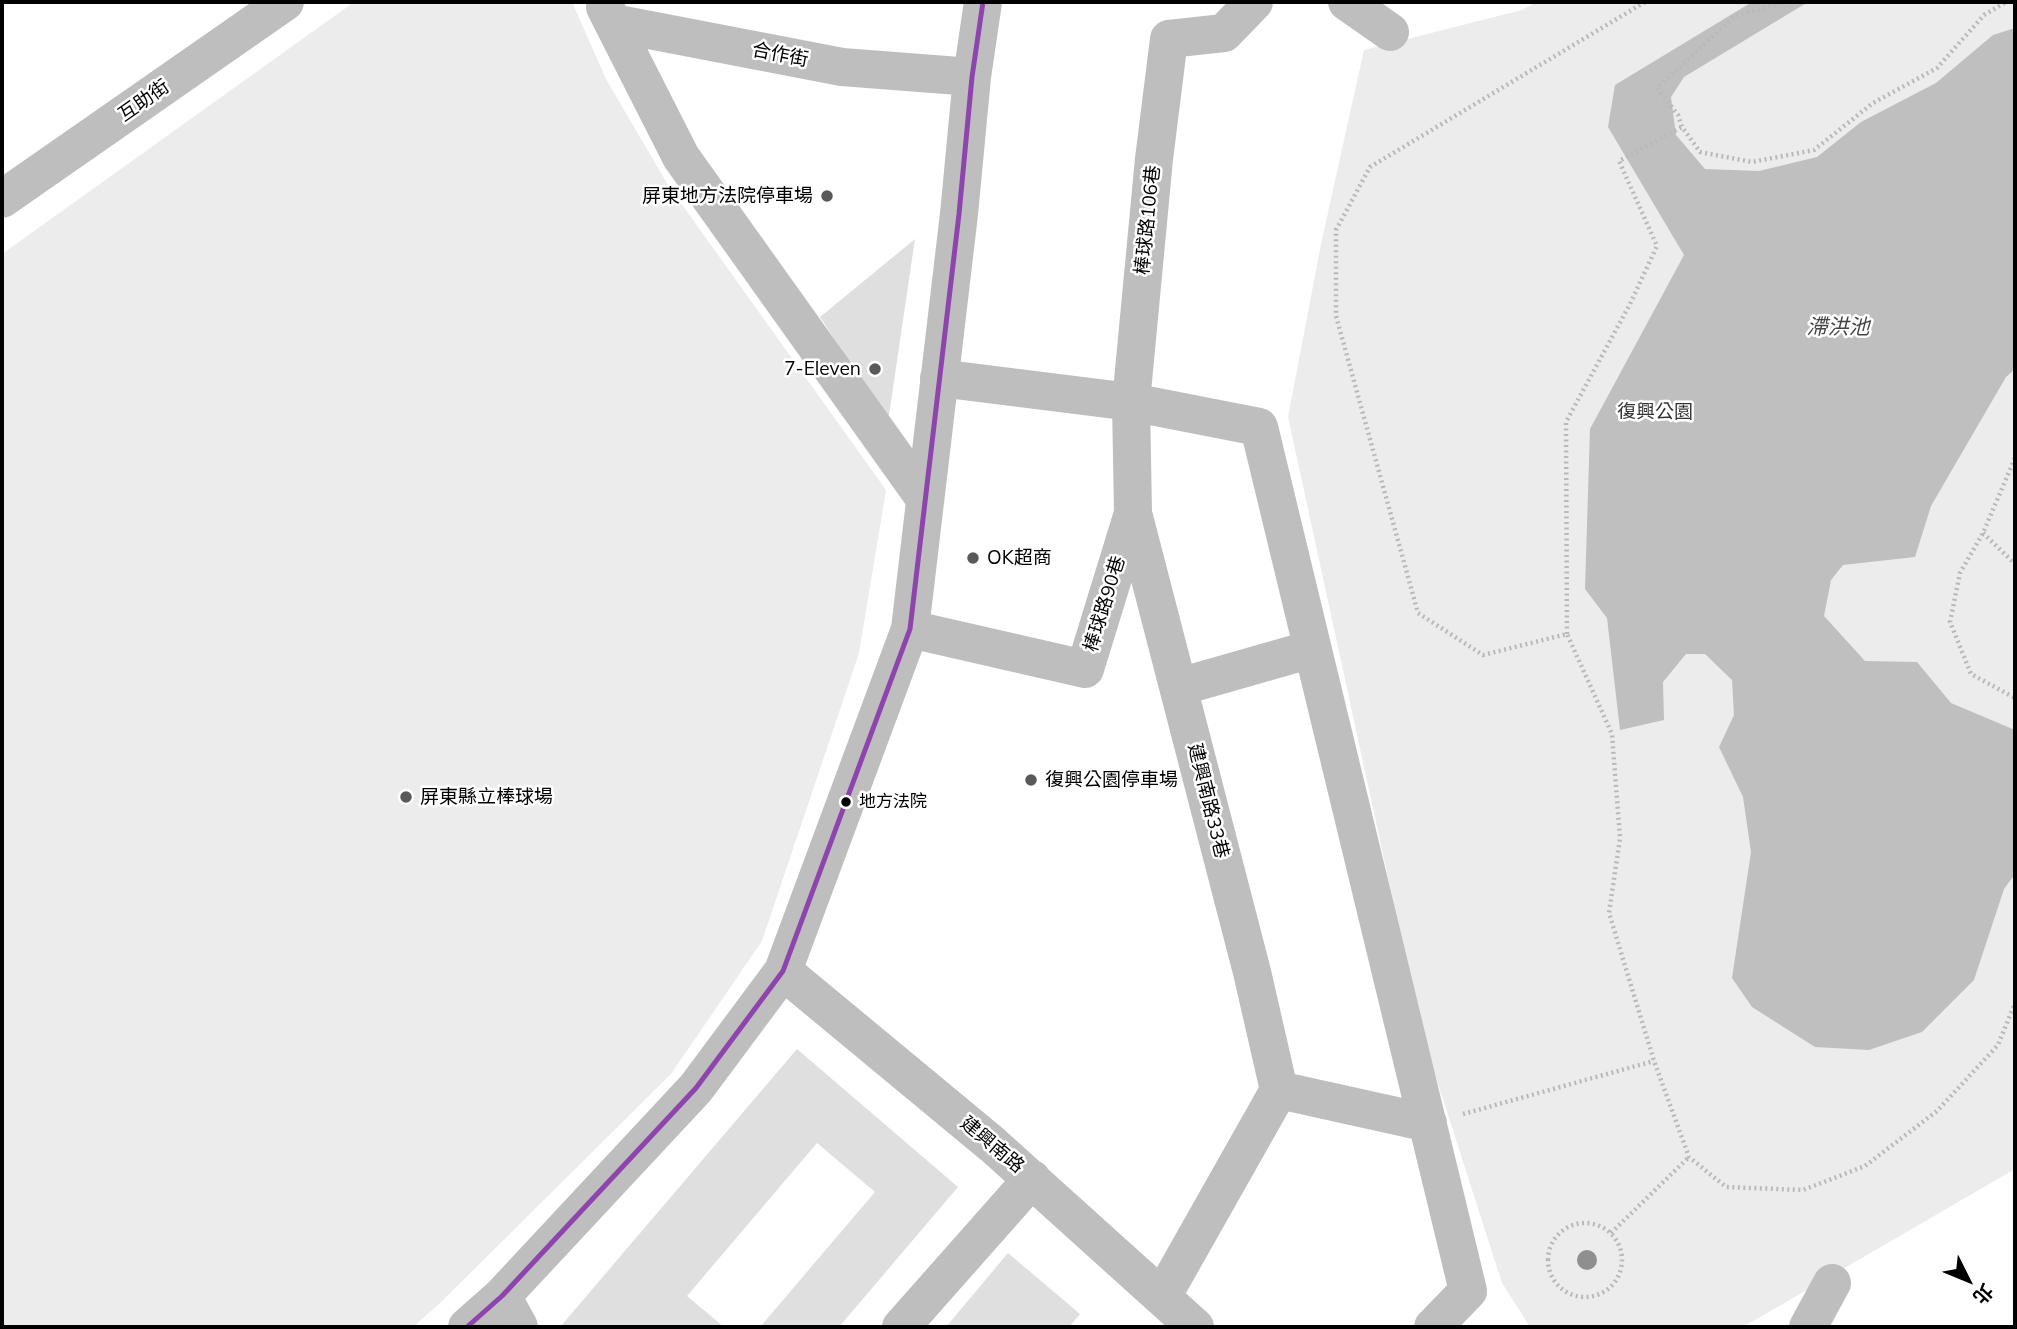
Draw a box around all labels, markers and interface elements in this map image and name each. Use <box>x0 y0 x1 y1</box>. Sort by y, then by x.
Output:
street label: 合作街 <box>750 38 810 72</box>
street label: 互助街 <box>114 75 174 127</box>
street label: 棒球路106巷 <box>1131 164 1165 276</box>
place label: 屏東地方法院停車場 <box>642 185 813 207</box>
marker: 屏東地方法院停車場 <box>819 188 835 204</box>
water label: 滯洪池 <box>1807 315 1869 341</box>
place label: 7-Eleven <box>784 358 861 380</box>
marker: 7-Eleven <box>867 361 883 377</box>
park label: 復興公園 <box>1617 401 1693 423</box>
place label: OK超商 <box>987 547 1052 569</box>
marker: OK超商 <box>965 550 981 566</box>
street label: 棒球路90巷 <box>1080 553 1130 655</box>
street label: 建興南路33巷 <box>1183 741 1233 861</box>
place label: 復興公園停車場 <box>1045 769 1178 791</box>
marker: 復興公園停車場 <box>1023 772 1039 788</box>
place label: 屏東縣立棒球場 <box>420 786 553 808</box>
marker: 屏東縣立棒球場 <box>398 789 414 805</box>
place label: 地方法院 <box>859 792 927 812</box>
marker: 地方法院 <box>839 795 853 809</box>
street label: 建興南路 <box>956 1112 1028 1178</box>
north arrow <box>1933 1245 2003 1315</box>
text: 北 <box>1968 1279 1999 1309</box>

